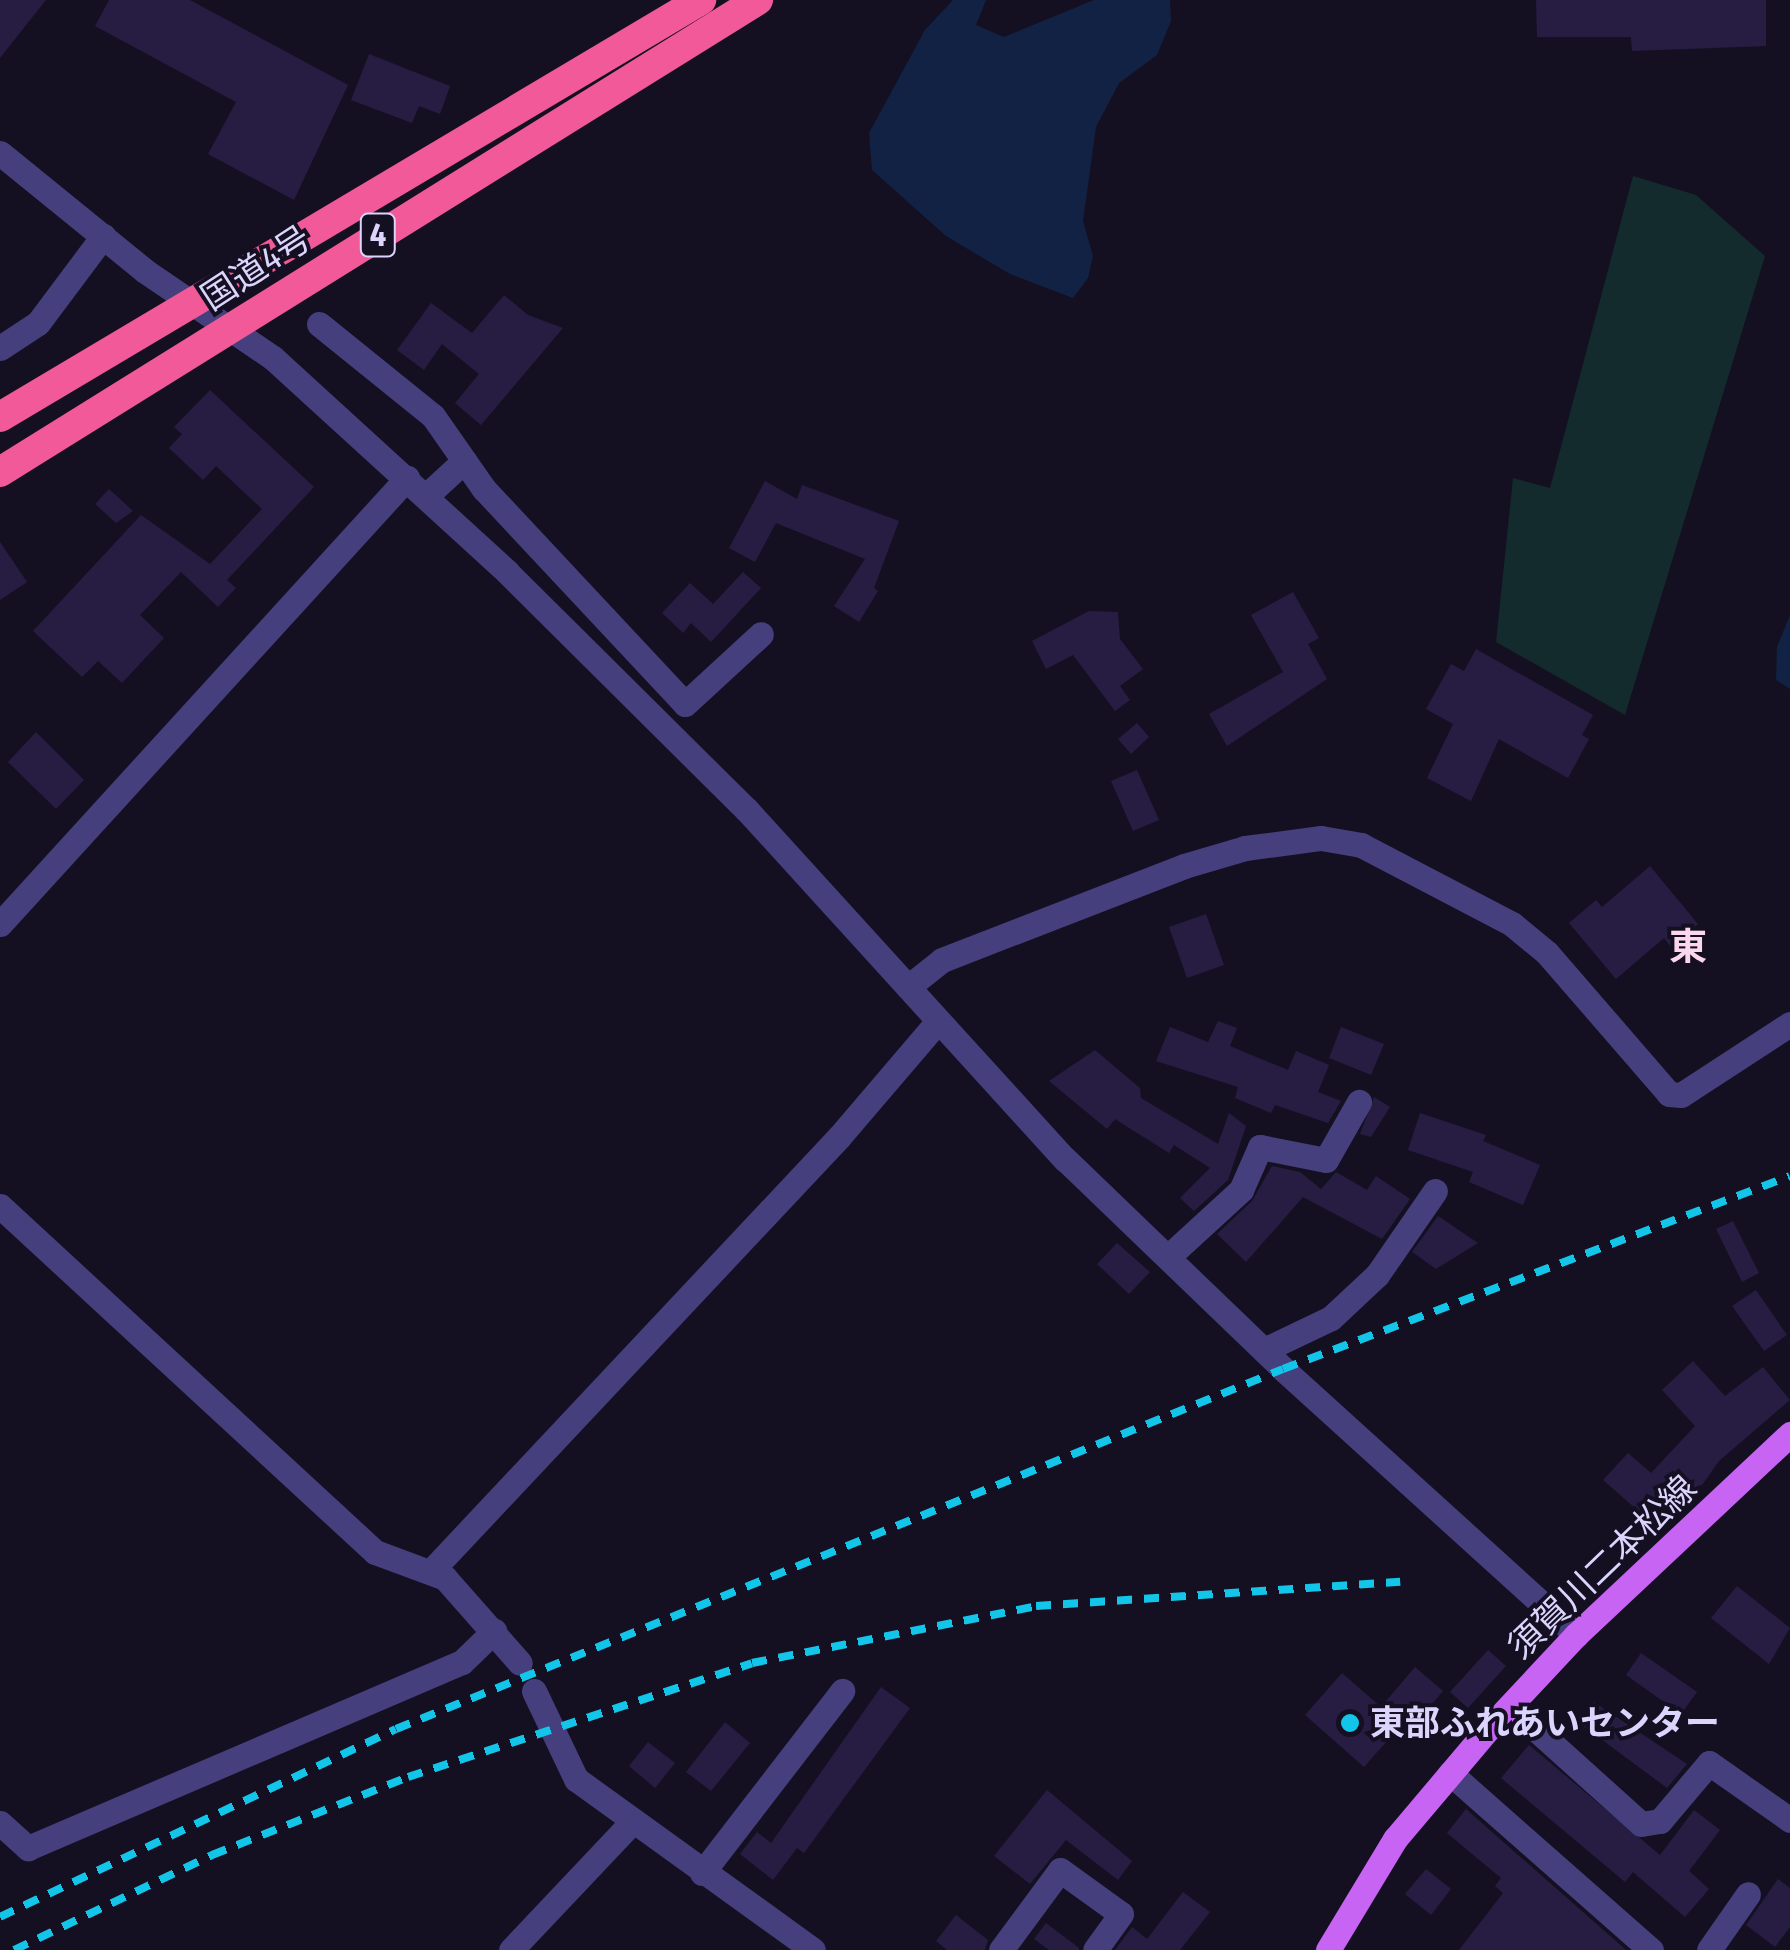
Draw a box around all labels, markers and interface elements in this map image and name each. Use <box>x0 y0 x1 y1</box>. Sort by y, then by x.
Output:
road number: 4 <box>358 208 398 262</box>
street label: 国道4号 <box>193 217 319 319</box>
district label: 東 <box>1669 925 1707 971</box>
street label: 須賀川二本松線 <box>1499 1467 1705 1667</box>
place label: 東部ふれあいセンター <box>1370 1702 1720 1744</box>
marker: 東部ふれあいセンター <box>1339 1712 1361 1734</box>

